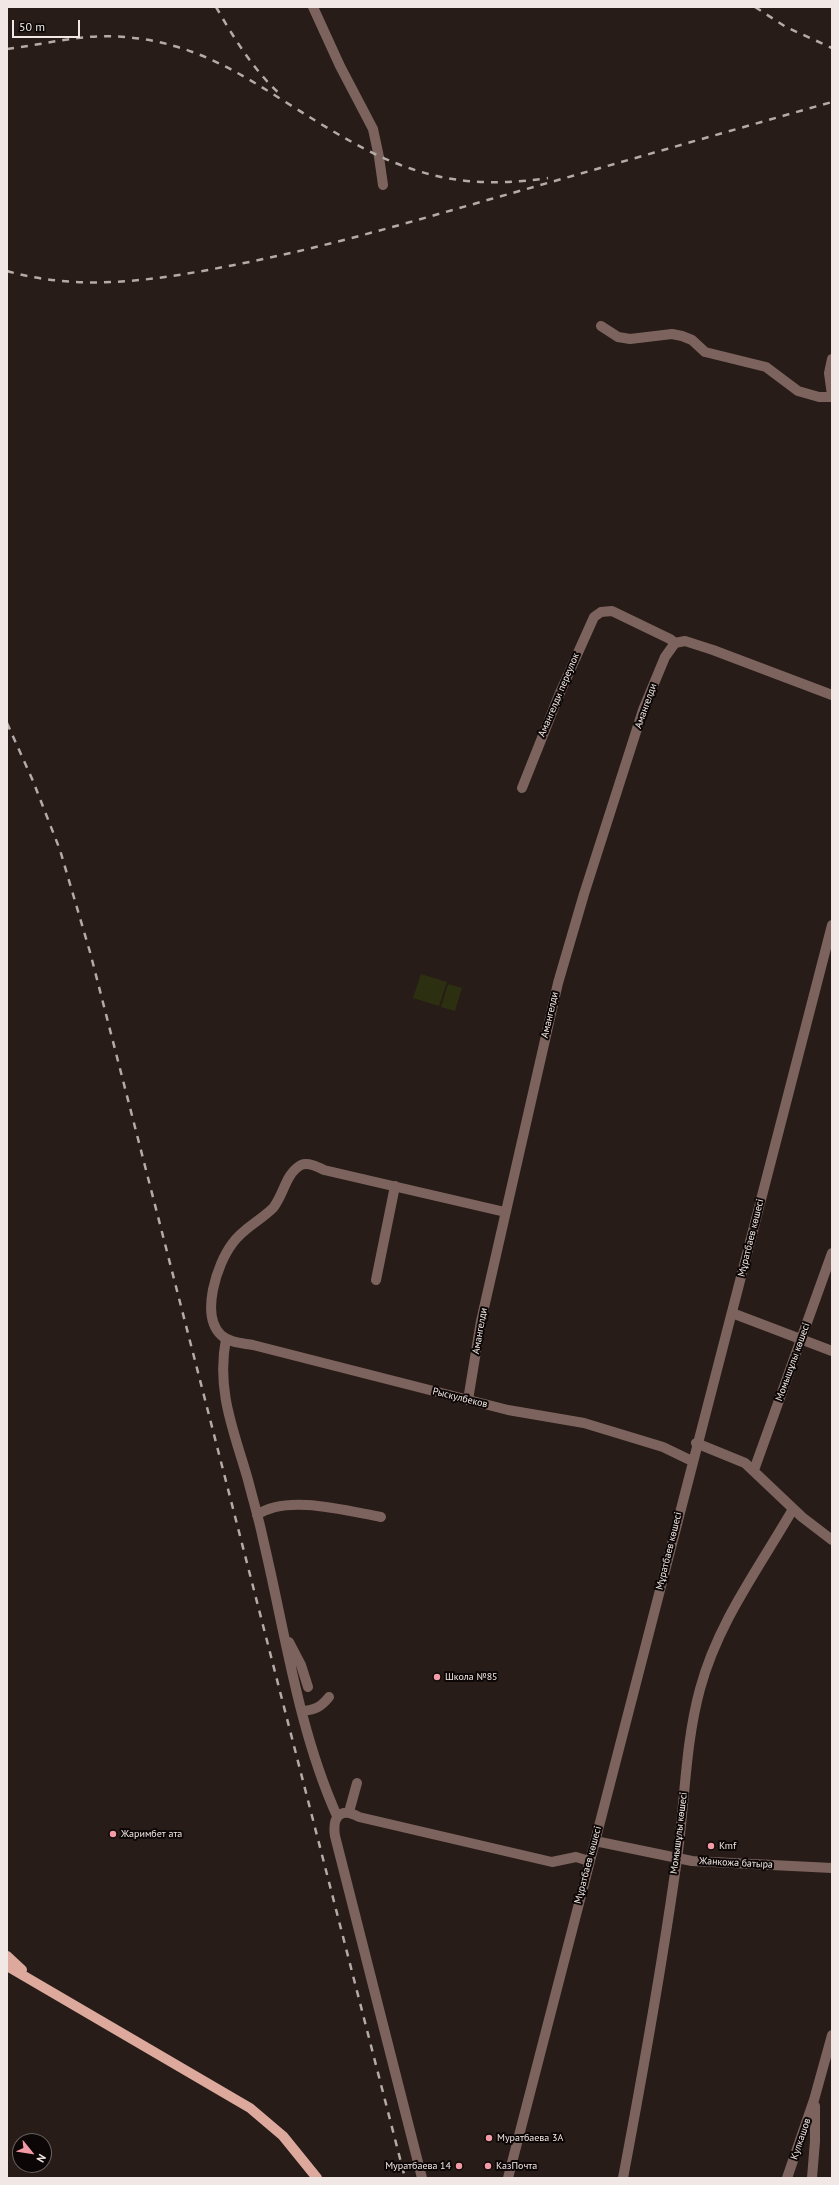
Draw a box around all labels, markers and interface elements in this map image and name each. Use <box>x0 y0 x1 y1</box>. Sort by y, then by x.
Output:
scale bar <box>14 12 82 38</box>
text: 50 m <box>19 19 45 34</box>
street label: Амангелди переулок <box>536 651 582 739</box>
street label: Амангелди <box>632 682 660 730</box>
street label: Амангелди <box>539 991 561 1039</box>
street label: Мұратбаев көшесі <box>736 1198 766 1278</box>
street label: Амангелди <box>470 1307 490 1355</box>
street label: Момышұлы көшесі <box>773 1321 813 1403</box>
street label: Рыскулбеков <box>431 1385 489 1411</box>
street label: Мұратбаев көшесі <box>654 1511 684 1591</box>
place label: Школа №85 <box>445 1671 498 1683</box>
marker: Школа №85 <box>432 1672 442 1682</box>
street label: Момышұлы көшесі <box>668 1791 690 1875</box>
street label: Мұратбаев көшесі <box>572 1825 604 1905</box>
place label: Жаримбет ата <box>121 1828 182 1840</box>
marker: Жаримбет ата <box>108 1829 118 1839</box>
place label: Kmf <box>719 1840 736 1852</box>
marker: Kmf <box>706 1841 716 1851</box>
street label: Жанкожа батыра <box>699 1855 773 1871</box>
street label: Кулкашов <box>788 2117 814 2161</box>
place label: Муратбаева 3А <box>497 2132 563 2144</box>
north arrow <box>12 2133 52 2173</box>
marker: Муратбаева 3А <box>484 2133 494 2143</box>
text: N <box>34 2152 49 2165</box>
place label: Муратбаева 14 <box>385 2160 451 2172</box>
place label: КазПочта <box>496 2160 537 2172</box>
marker: Муратбаева 14 <box>454 2161 464 2171</box>
marker: КазПочта <box>483 2161 493 2171</box>

